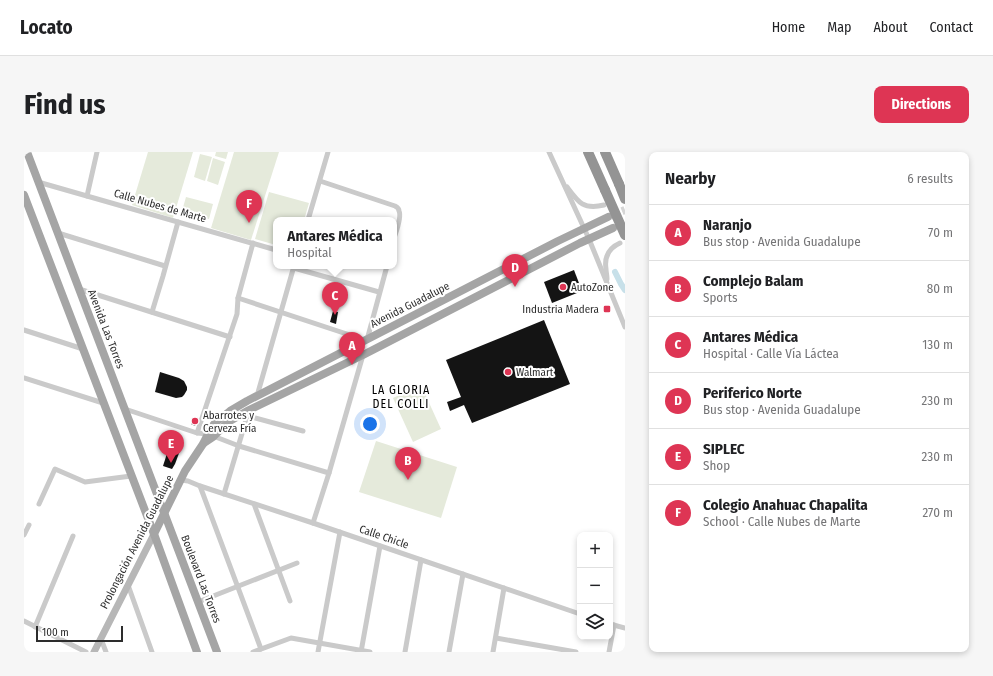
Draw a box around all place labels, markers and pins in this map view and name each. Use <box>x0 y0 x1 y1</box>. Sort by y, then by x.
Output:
pin: F <box>236 190 262 223</box>
pin: D <box>502 254 528 287</box>
place label: AutoZone <box>571 281 614 294</box>
pin: C <box>322 282 348 315</box>
marker: AutoZone <box>558 282 568 292</box>
place label: Industria Madera <box>522 303 599 316</box>
marker: Industria Madera <box>602 304 612 314</box>
pin: A <box>339 332 365 365</box>
place label: Walmart <box>516 366 554 379</box>
marker: Walmart <box>503 367 513 377</box>
place label: Abarrotes y Cerveza Fría <box>203 409 256 435</box>
marker: Abarrotes y Cerveza Fría <box>190 416 200 426</box>
pin: E <box>158 430 184 463</box>
pin: B <box>395 447 421 480</box>

